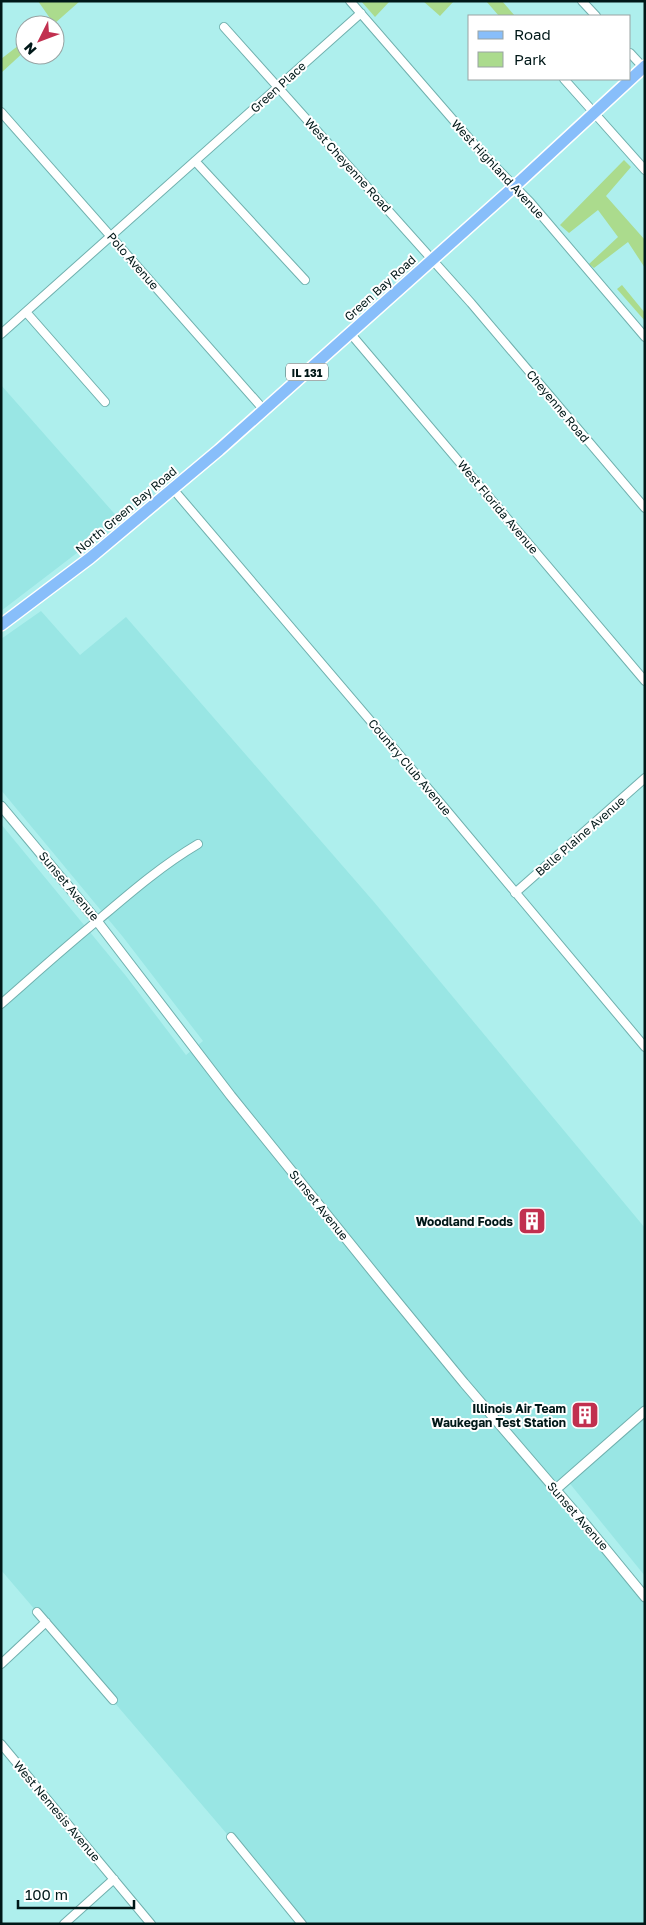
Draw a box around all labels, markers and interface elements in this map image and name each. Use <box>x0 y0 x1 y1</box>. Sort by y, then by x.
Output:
north arrow <box>15 15 65 65</box>
legend <box>468 15 631 80</box>
text: Road <box>514 25 551 43</box>
text: N <box>20 39 40 59</box>
text: Park <box>514 50 547 68</box>
street label: Green Place <box>247 58 309 116</box>
street label: West Cheyenne Road <box>302 115 394 215</box>
street label: West Highland Avenue <box>448 116 548 222</box>
street label: Polo Avenue <box>104 229 162 293</box>
street label: Green Bay Road <box>341 252 419 324</box>
road number: IL 131 <box>286 364 328 381</box>
street label: Cheyenne Road <box>523 367 593 445</box>
street label: West Florida Avenue <box>454 457 542 557</box>
street label: North Green Bay Road <box>72 463 180 557</box>
street label: Country Club Avenue <box>365 716 455 818</box>
street label: Belle Plaine Avenue <box>532 793 628 879</box>
street label: Sunset Avenue <box>36 848 102 924</box>
street label: Sunset Avenue <box>286 1167 352 1243</box>
building icon: Woodland Foods <box>517 1206 547 1236</box>
place label: Woodland Foods <box>416 1214 513 1229</box>
building icon: Illinois Air Team Waukegan Test Station <box>570 1400 600 1430</box>
place label: Illinois Air Team Waukegan Test Station <box>431 1401 566 1430</box>
street label: Sunset Avenue <box>544 1479 612 1553</box>
street label: West Nemesis Avenue <box>10 1757 104 1865</box>
scale bar <box>18 1878 134 1910</box>
text: 100 m <box>25 1885 68 1903</box>

